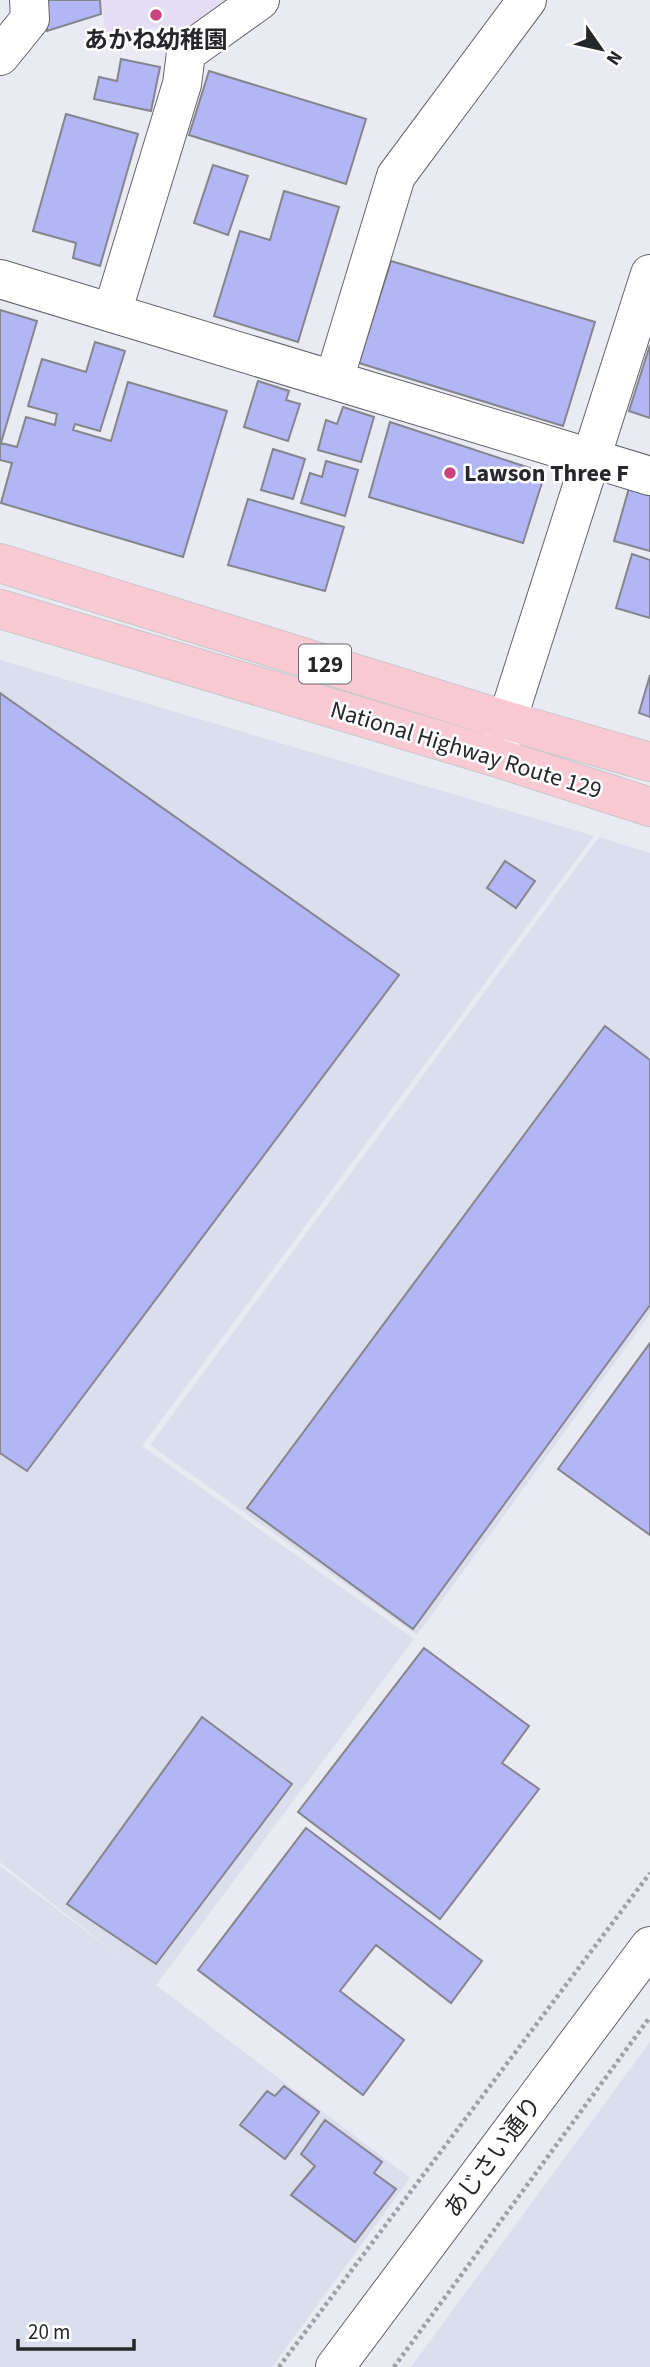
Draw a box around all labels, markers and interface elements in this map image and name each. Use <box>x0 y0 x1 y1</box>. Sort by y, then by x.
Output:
marker: あかね幼稚園 <box>148 7 164 23</box>
north arrow <box>566 14 636 84</box>
place label: あかね幼稚園 <box>84 23 228 58</box>
text: N <box>599 45 629 70</box>
place label: Lawson Three F <box>464 456 629 491</box>
marker: Lawson Three F <box>442 465 458 481</box>
road number: 129 <box>299 644 351 684</box>
street label: National Highway Route 129 <box>326 692 606 808</box>
street label: あじさい通り <box>436 2089 550 2225</box>
scale bar <box>18 2308 133 2352</box>
text: 20 m <box>28 2317 70 2347</box>

